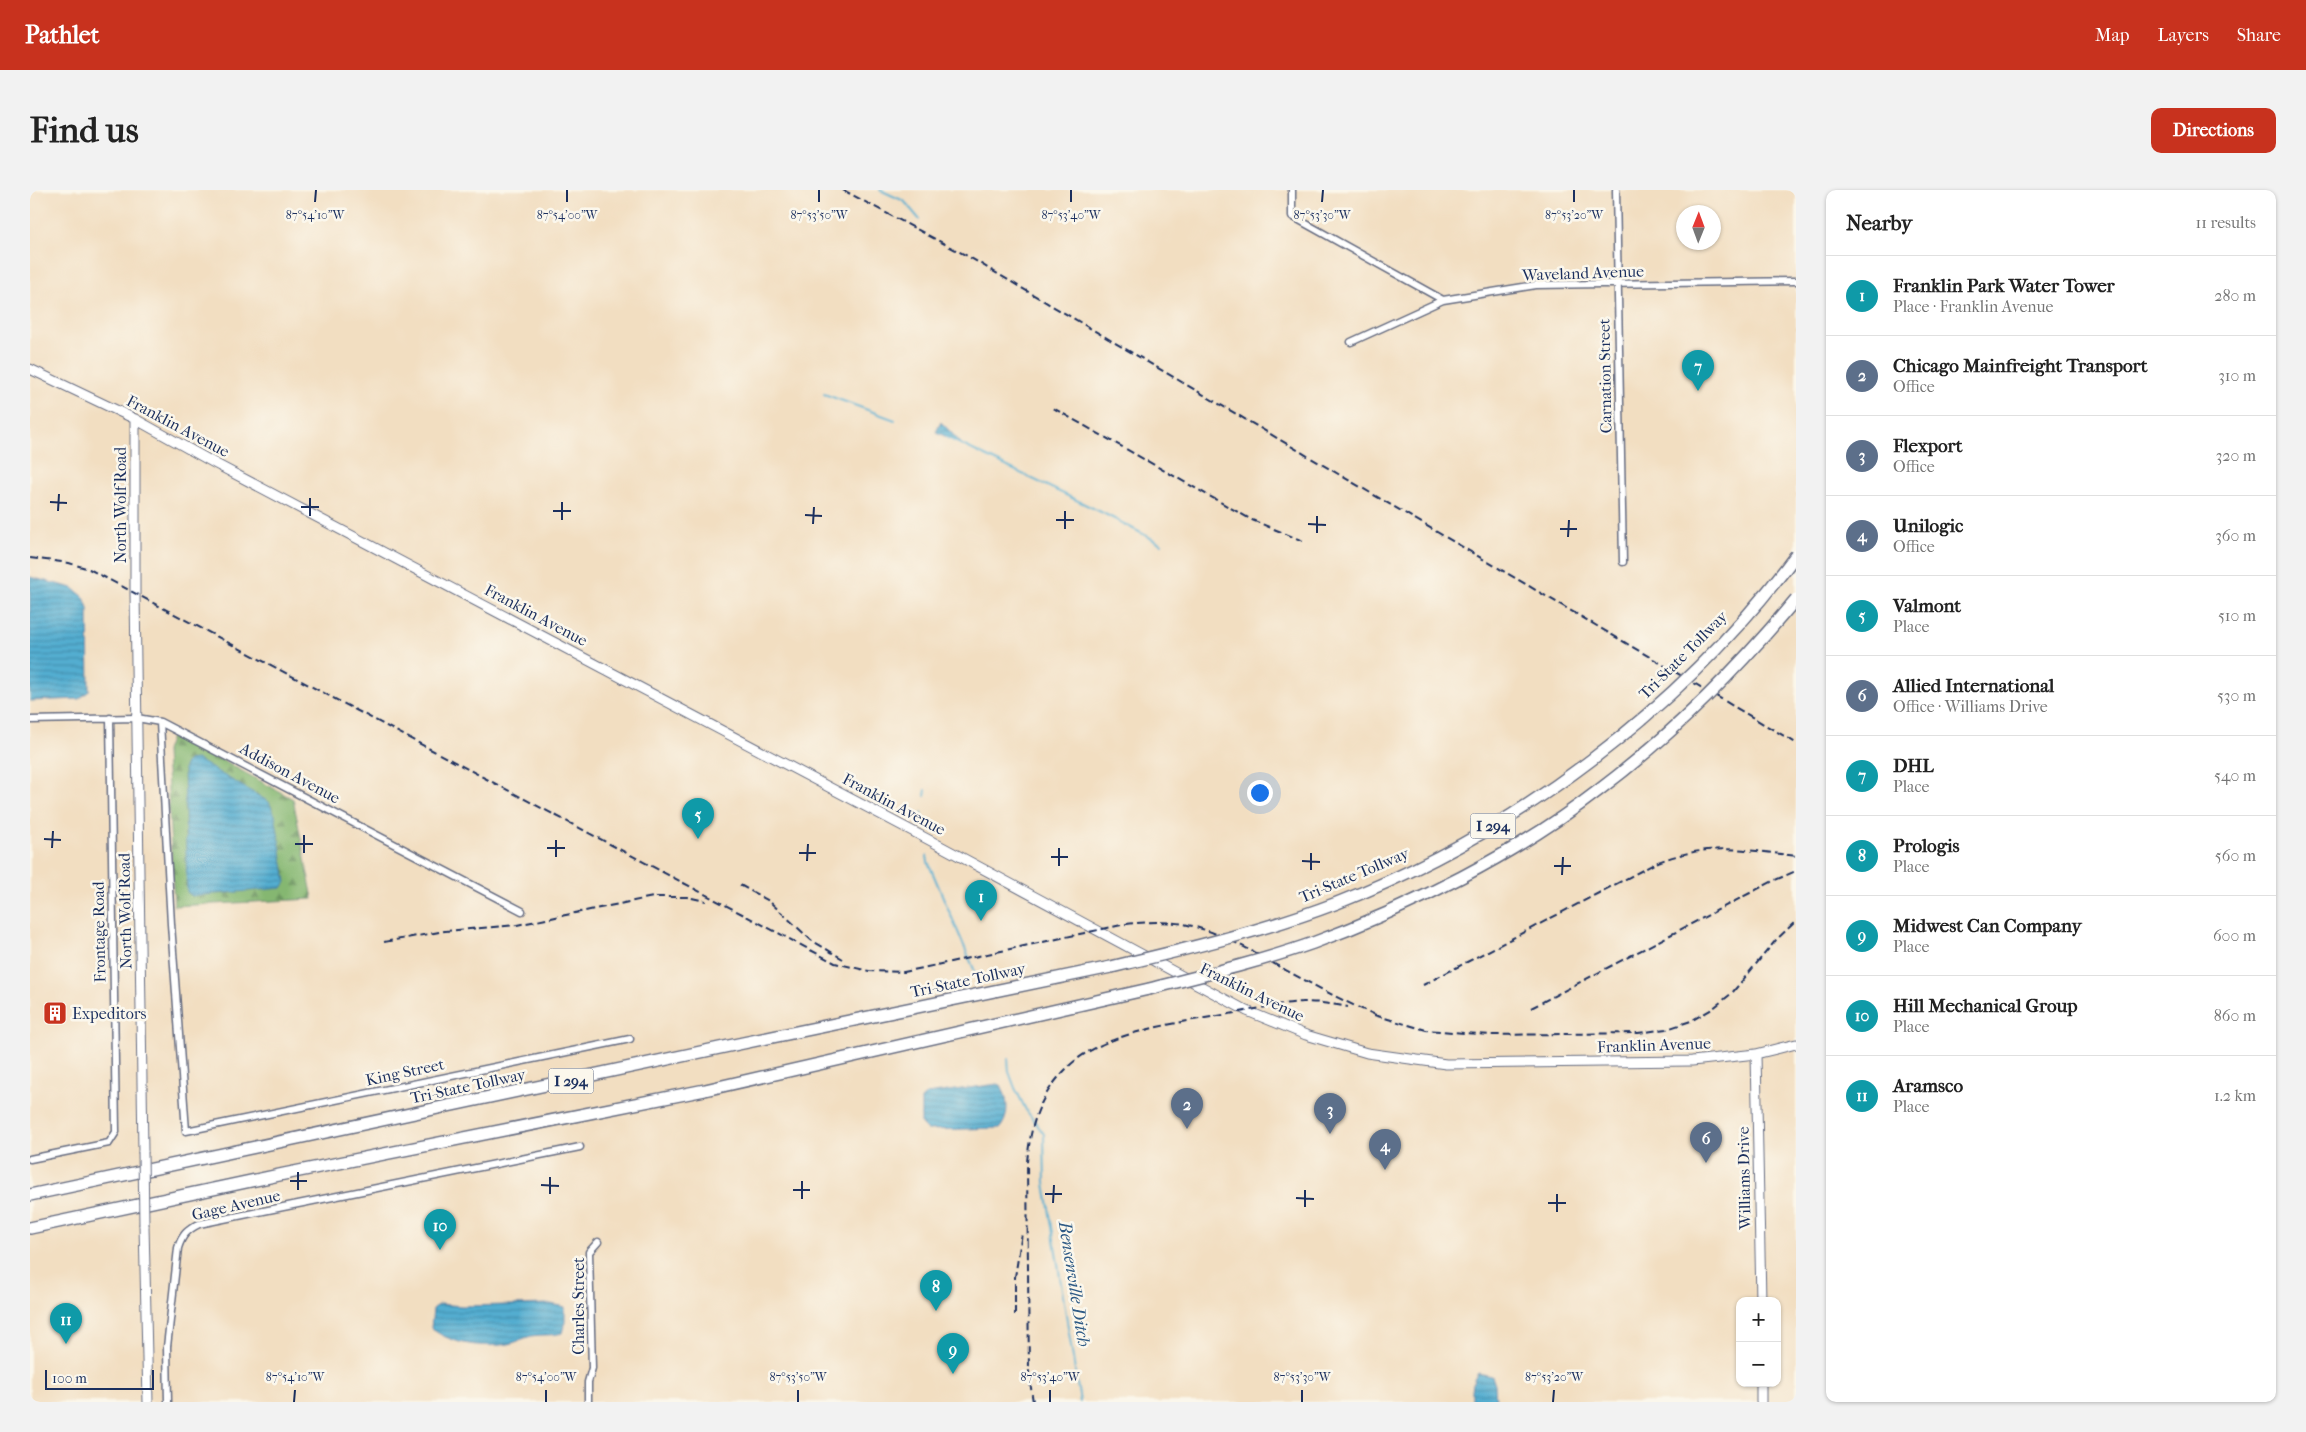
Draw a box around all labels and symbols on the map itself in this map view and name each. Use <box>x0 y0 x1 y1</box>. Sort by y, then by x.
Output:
north arrow <box>1676 205 1721 250</box>
text: 87°54'10"W <box>286 208 345 222</box>
text: 87°54'00"W <box>537 208 599 222</box>
text: 87°53'50"W <box>790 208 849 222</box>
text: 87°53'40"W <box>1041 208 1102 222</box>
text: 87°53'30"W <box>1294 208 1352 222</box>
text: 87°53'20"W <box>1545 208 1604 222</box>
street label: Waveland Avenue <box>1521 261 1644 285</box>
street label: Carnation Street <box>1594 318 1616 434</box>
pin: 7 <box>1682 350 1714 391</box>
street label: Franklin Avenue <box>123 391 233 461</box>
street label: North Wolf Road <box>111 447 130 563</box>
street label: Franklin Avenue <box>481 580 591 650</box>
street label: Tri-State Tollway <box>1635 607 1731 703</box>
street label: Addison Avenue <box>236 738 343 807</box>
street label: Franklin Avenue <box>839 769 949 839</box>
your location <box>1247 780 1273 806</box>
pin: 5 <box>682 798 714 839</box>
road number: I 294 <box>1470 814 1516 838</box>
street label: Tri-State Tollway <box>1296 843 1412 907</box>
street label: North Wolf Road <box>114 852 136 969</box>
pin: 1 <box>965 880 997 921</box>
street label: Frontage Road <box>89 881 109 983</box>
street label: Tri-State Tollway <box>909 958 1028 1001</box>
street label: Franklin Avenue <box>1197 959 1307 1026</box>
building icon: Expeditors <box>42 1000 68 1026</box>
place label: Expeditors <box>72 1004 147 1023</box>
street label: Franklin Avenue <box>1597 1034 1711 1056</box>
street label: King Street <box>364 1054 446 1090</box>
street label: Tri-State Tollway <box>409 1064 528 1107</box>
road number: I 294 <box>548 1068 594 1094</box>
pin: 2 <box>1171 1088 1203 1129</box>
pin: 3 <box>1314 1093 1346 1134</box>
pin: 6 <box>1690 1122 1722 1163</box>
street label: Williams Drive <box>1734 1126 1754 1231</box>
pin: 4 <box>1369 1129 1401 1170</box>
street label: Gage Avenue <box>190 1186 282 1224</box>
pin: 10 <box>424 1209 456 1250</box>
water label: Bensenville Ditch <box>1054 1219 1094 1348</box>
street label: Charles Street <box>569 1257 588 1355</box>
pin: 8 <box>920 1270 952 1311</box>
pin: 11 <box>50 1303 82 1344</box>
pin: 9 <box>937 1333 969 1374</box>
scale bar <box>45 1367 154 1390</box>
text: 87°54'10"W <box>266 1370 325 1384</box>
text: 87°54'00"W <box>516 1370 578 1384</box>
text: 87°53'50"W <box>769 1370 828 1384</box>
text: 87°53'40"W <box>1020 1370 1081 1384</box>
text: 87°53'30"W <box>1274 1370 1332 1384</box>
text: 87°53'20"W <box>1525 1370 1584 1384</box>

